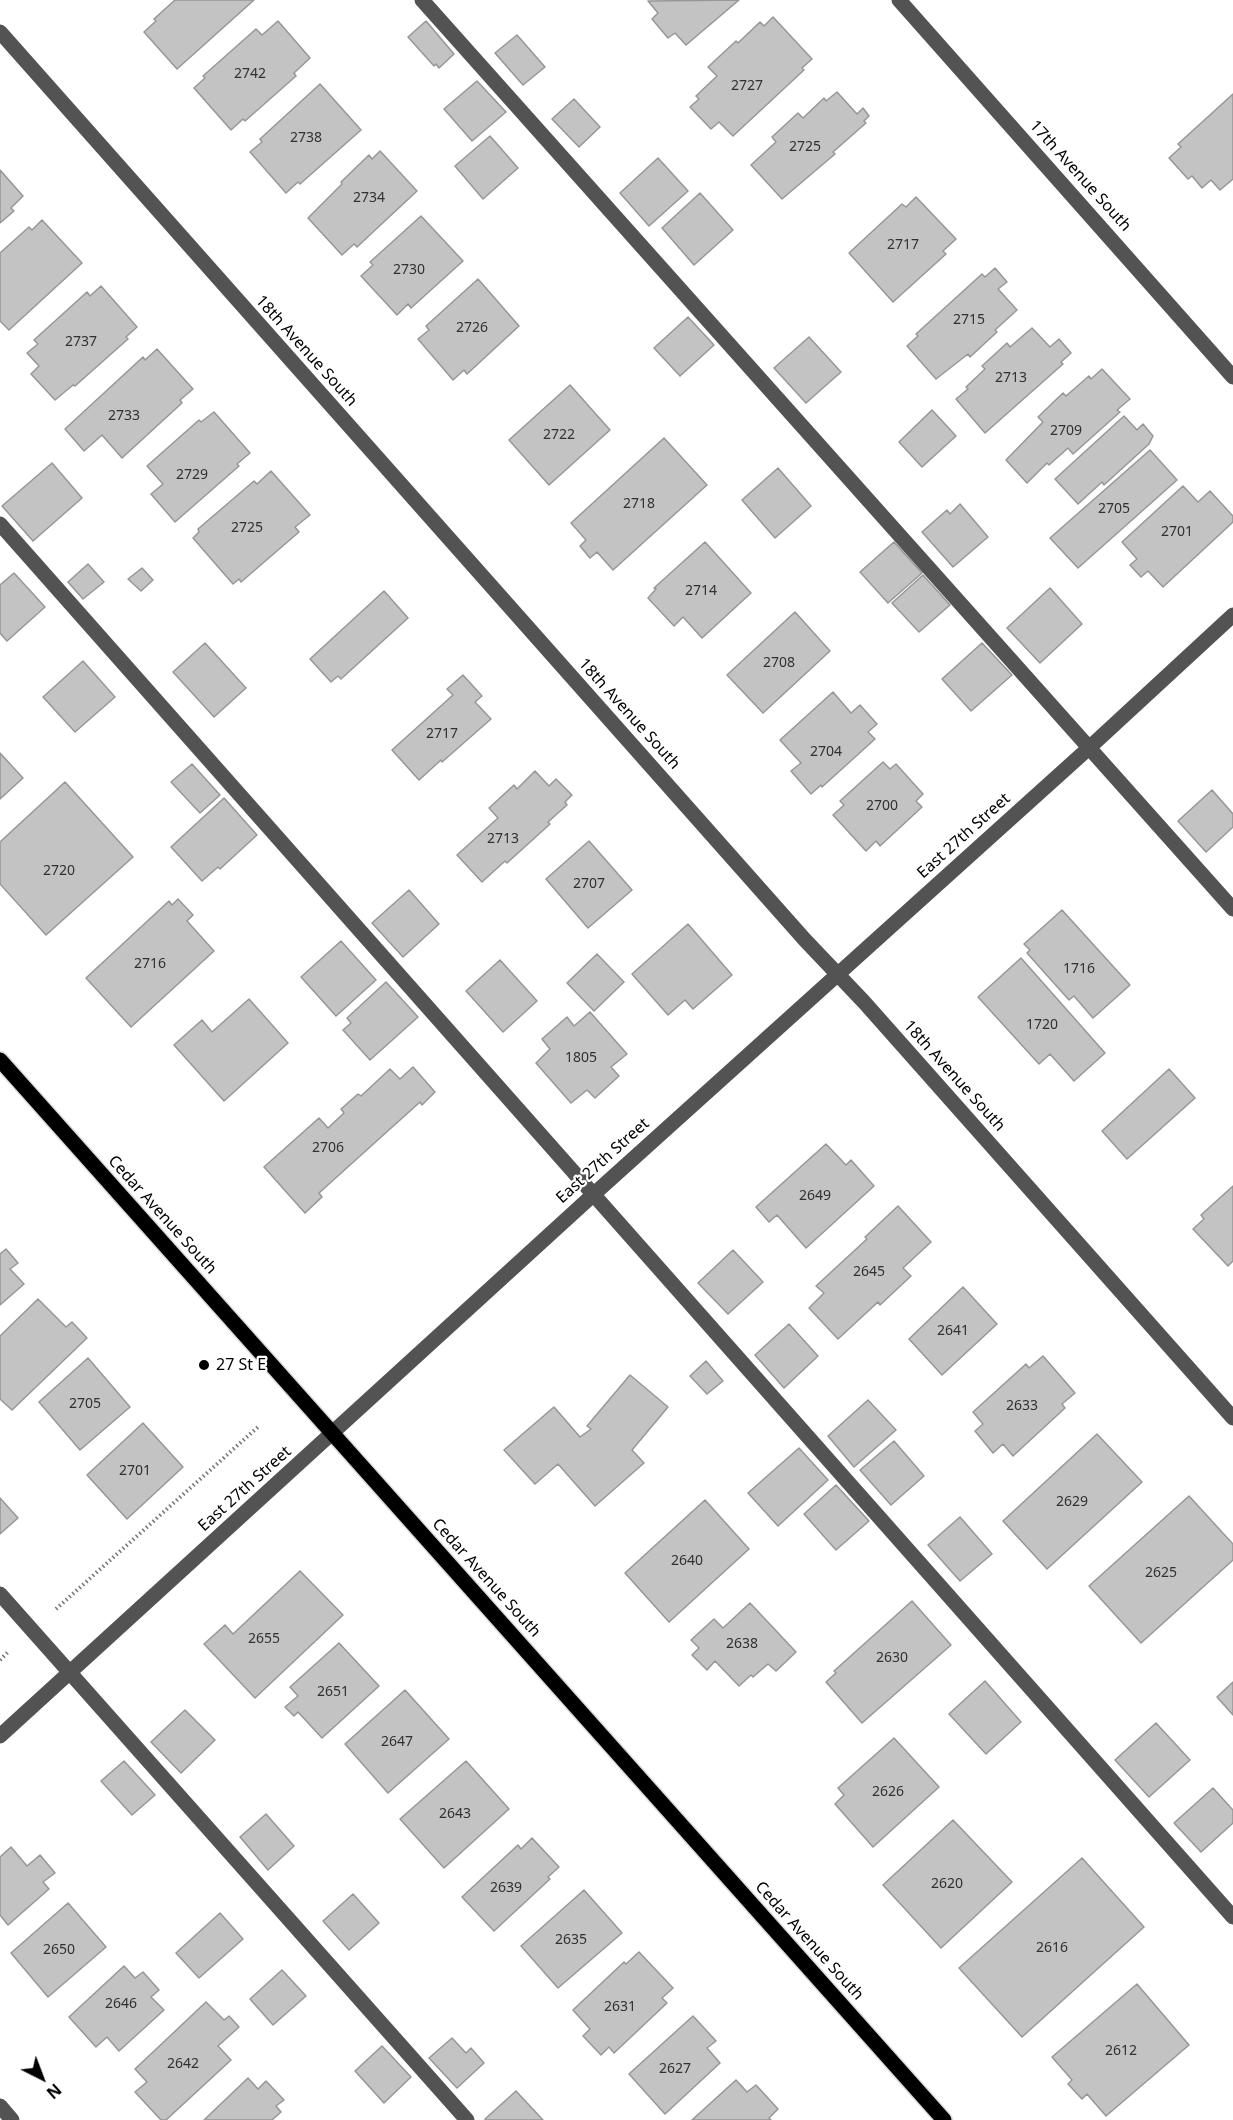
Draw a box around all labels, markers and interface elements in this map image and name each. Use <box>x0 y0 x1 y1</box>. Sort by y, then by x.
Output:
house number: 2742 <box>234 66 266 82</box>
house number: 2727 <box>731 78 763 94</box>
street label: 17th Avenue South <box>1025 117 1135 235</box>
house number: 2738 <box>290 130 322 146</box>
house number: 2725 <box>789 139 821 155</box>
house number: 2734 <box>353 190 385 206</box>
house number: 2717 <box>887 237 919 253</box>
house number: 2730 <box>393 262 425 278</box>
street label: 18th Avenue South <box>251 292 361 410</box>
house number: 2715 <box>953 312 985 328</box>
house number: 2726 <box>456 320 488 336</box>
house number: 2737 <box>65 334 97 350</box>
house number: 2713 <box>995 370 1027 386</box>
house number: 2733 <box>108 408 140 424</box>
house number: 2709 <box>1050 423 1082 439</box>
house number: 2722 <box>543 427 575 443</box>
house number: 2729 <box>176 467 208 483</box>
house number: 2718 <box>623 496 655 512</box>
house number: 2705 <box>1098 501 1130 517</box>
house number: 2725 <box>231 520 263 536</box>
house number: 2701 <box>1161 524 1193 540</box>
house number: 2714 <box>685 583 717 599</box>
street label: 18th Avenue South <box>574 655 684 773</box>
house number: 2708 <box>763 655 795 671</box>
house number: 2717 <box>426 726 458 742</box>
house number: 2704 <box>810 744 842 760</box>
street label: East 27th Street <box>914 789 1014 883</box>
house number: 2700 <box>866 798 898 814</box>
house number: 2713 <box>487 831 519 847</box>
house number: 2720 <box>43 863 75 879</box>
house number: 2707 <box>573 876 605 892</box>
house number: 2716 <box>134 956 166 972</box>
house number: 1716 <box>1063 961 1095 977</box>
street label: 18th Avenue South <box>899 1017 1009 1135</box>
house number: 1720 <box>1026 1017 1058 1033</box>
house number: 1805 <box>565 1050 597 1066</box>
street label: East 27th Street <box>553 1114 653 1208</box>
house number: 2706 <box>312 1140 344 1156</box>
street label: Cedar Avenue South <box>104 1152 220 1278</box>
house number: 2649 <box>799 1188 831 1204</box>
house number: 2645 <box>853 1264 885 1280</box>
house number: 2641 <box>937 1323 969 1339</box>
place label: 27 St E <box>216 1355 266 1375</box>
marker: 27 St E <box>197 1358 211 1372</box>
house number: 2705 <box>69 1396 101 1412</box>
house number: 2633 <box>1006 1398 1038 1414</box>
street label: East 27th Street <box>195 1442 295 1536</box>
house number: 2701 <box>119 1463 151 1479</box>
house number: 2629 <box>1056 1494 1088 1510</box>
street label: Cedar Avenue South <box>428 1515 544 1641</box>
house number: 2640 <box>671 1553 703 1569</box>
house number: 2625 <box>1145 1565 1177 1581</box>
house number: 2655 <box>248 1631 280 1647</box>
house number: 2638 <box>726 1636 758 1652</box>
house number: 2630 <box>876 1650 908 1666</box>
house number: 2651 <box>317 1684 349 1700</box>
house number: 2647 <box>381 1734 413 1750</box>
house number: 2626 <box>872 1784 904 1800</box>
house number: 2643 <box>439 1806 471 1822</box>
house number: 2620 <box>931 1876 963 1892</box>
street label: Cedar Avenue South <box>751 1878 867 2004</box>
house number: 2639 <box>490 1880 522 1896</box>
house number: 2635 <box>555 1932 587 1948</box>
house number: 2616 <box>1036 1940 1068 1956</box>
house number: 2650 <box>43 1942 75 1958</box>
house number: 2646 <box>105 1996 137 2012</box>
house number: 2631 <box>604 1999 636 2015</box>
house number: 2612 <box>1105 2043 1137 2059</box>
north arrow <box>12 2048 72 2108</box>
house number: 2642 <box>167 2056 199 2072</box>
house number: 2627 <box>659 2061 691 2077</box>
text: N <box>42 2079 66 2104</box>

